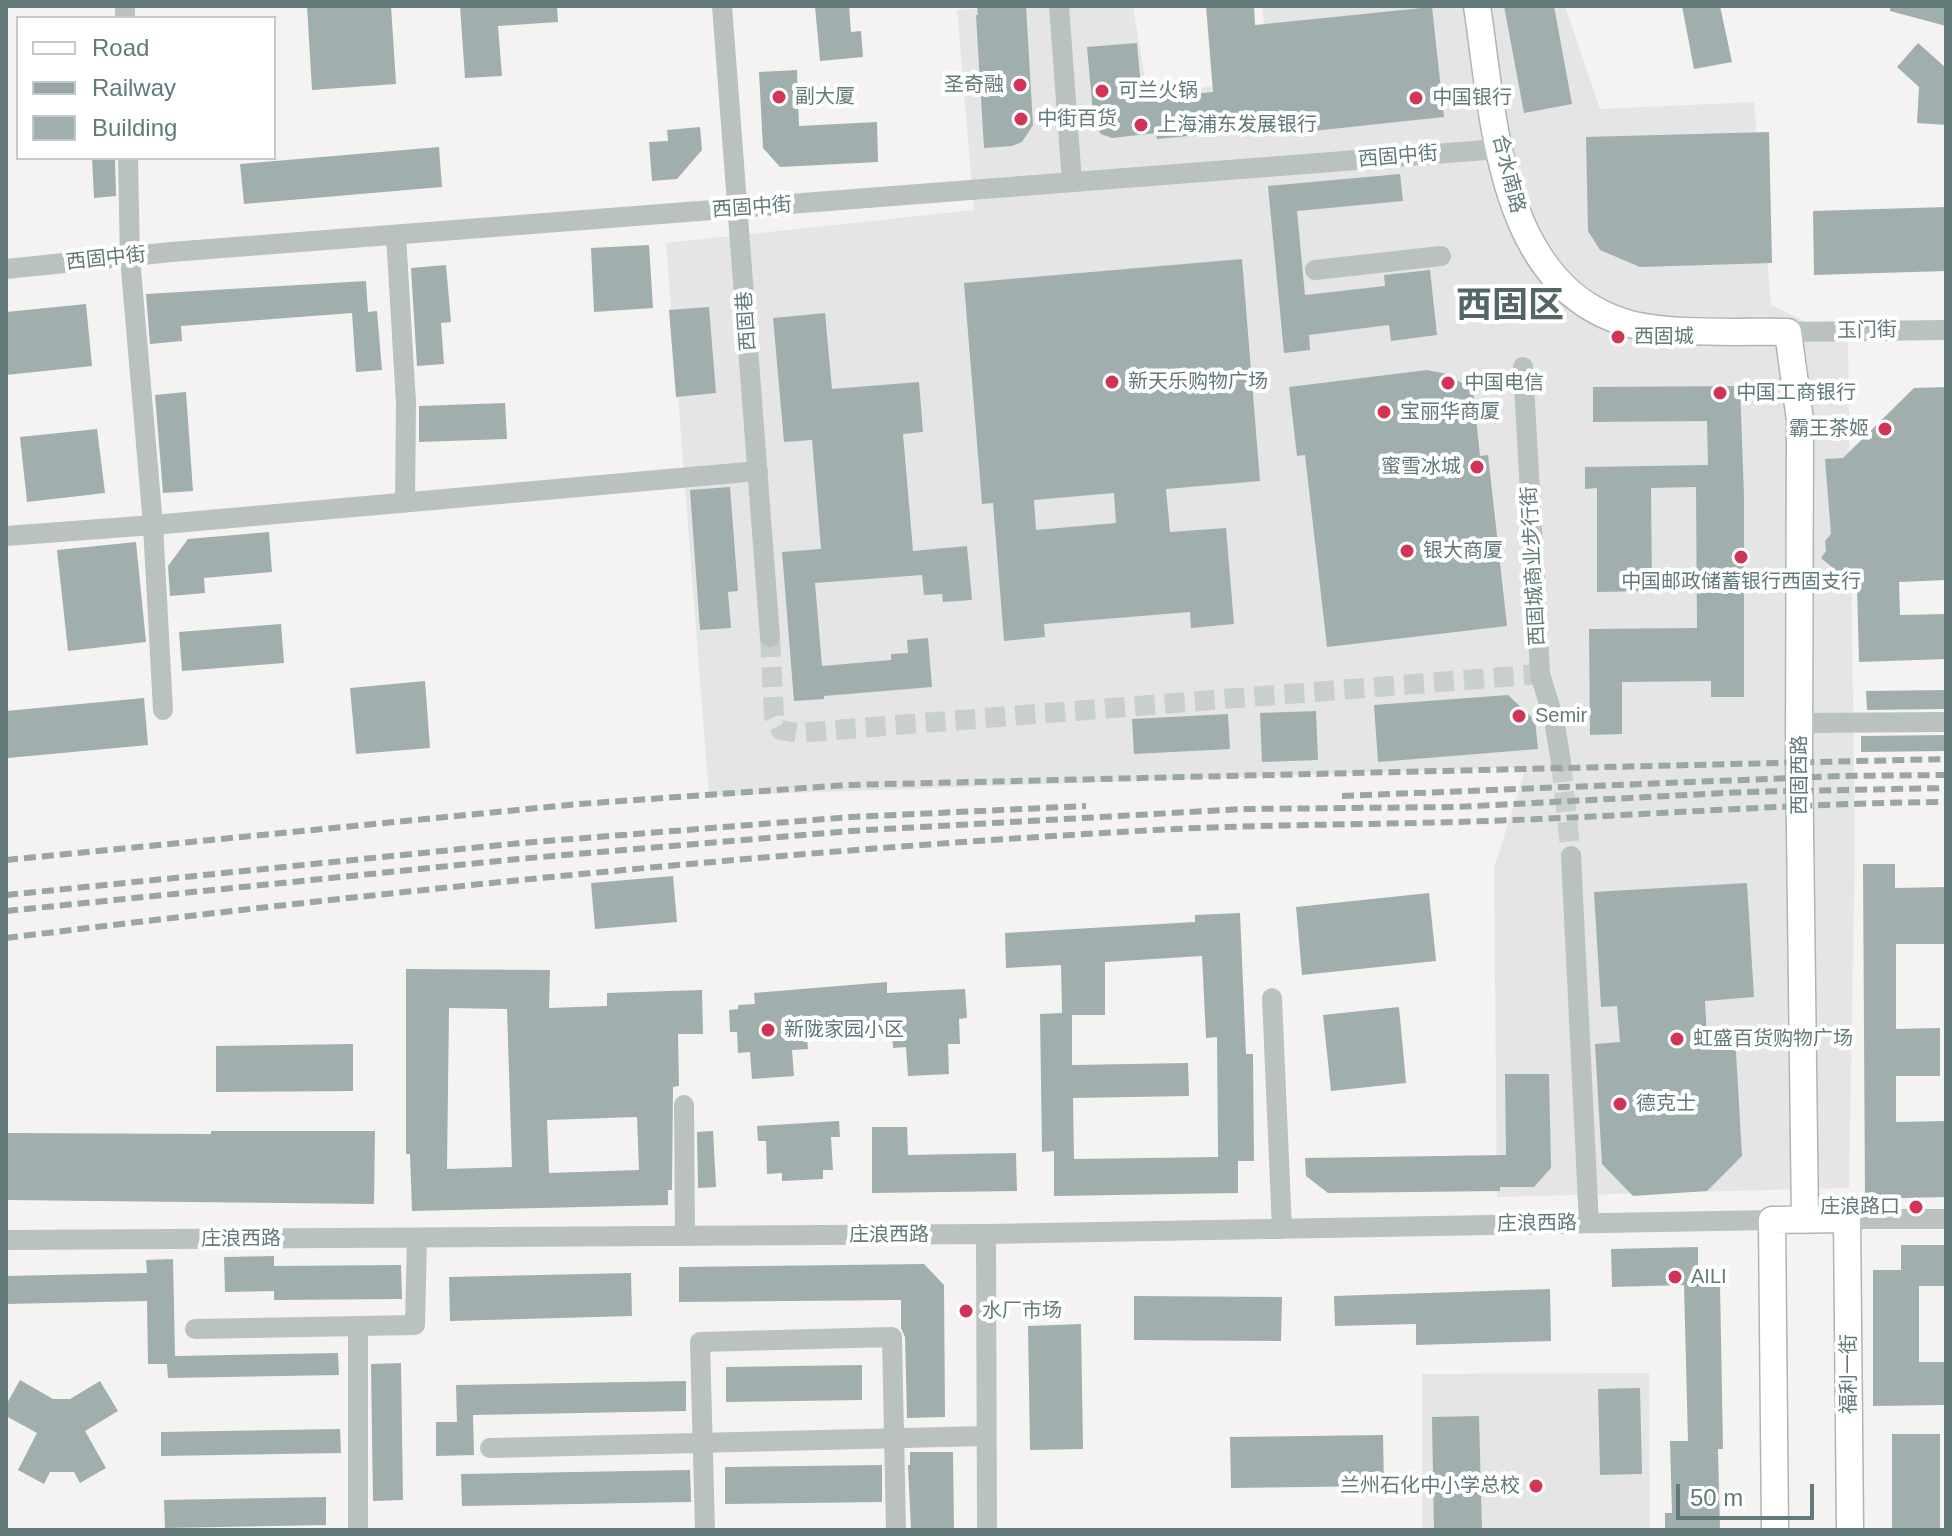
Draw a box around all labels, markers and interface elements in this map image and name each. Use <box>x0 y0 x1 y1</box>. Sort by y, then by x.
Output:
legend <box>16 16 276 160</box>
text: Road <box>92 34 149 61</box>
place label: 圣奇融 <box>944 73 1004 97</box>
text: Railway <box>92 74 176 101</box>
marker: 圣奇融 <box>1011 76 1029 94</box>
place label: 可兰火锅 <box>1118 79 1198 103</box>
marker: 可兰火锅 <box>1093 82 1111 100</box>
place label: 副大厦 <box>795 85 855 109</box>
place label: 中国银行 <box>1432 86 1512 110</box>
marker: 副大厦 <box>770 88 788 106</box>
marker: 中国银行 <box>1407 89 1425 107</box>
place label: 中街百货 <box>1037 107 1117 131</box>
marker: 中街百货 <box>1012 110 1030 128</box>
place label: 上海浦东发展银行 <box>1157 113 1317 137</box>
text: Building <box>92 114 177 141</box>
marker: 上海浦东发展银行 <box>1132 116 1150 134</box>
street label: 合水南路 <box>1487 132 1529 216</box>
street label: 西固中街 <box>1357 142 1439 172</box>
street label: 西固中街 <box>711 193 793 223</box>
street label: 西固中街 <box>65 243 147 275</box>
district label: 西固区 <box>1456 285 1564 329</box>
street label: 西固巷 <box>733 290 761 352</box>
street label: 玉门街 <box>1837 318 1897 344</box>
place label: 西固城 <box>1634 325 1694 349</box>
marker: 西固城 <box>1609 328 1627 346</box>
place label: 新天乐购物广场 <box>1128 370 1268 394</box>
place label: 中国电信 <box>1464 371 1544 395</box>
marker: 新天乐购物广场 <box>1103 373 1121 391</box>
marker: 中国电信 <box>1439 374 1457 392</box>
place label: 中国工商银行 <box>1736 381 1856 405</box>
marker: 中国工商银行 <box>1711 384 1729 402</box>
place label: 宝丽华商厦 <box>1400 400 1500 424</box>
marker: 宝丽华商厦 <box>1375 403 1393 421</box>
place label: 霸王茶姬 <box>1789 417 1869 441</box>
marker: 霸王茶姬 <box>1876 420 1894 438</box>
place label: 蜜雪冰城 <box>1381 455 1461 479</box>
marker: 蜜雪冰城 <box>1468 458 1486 476</box>
street label: 西固城商业步行街 <box>1518 485 1550 647</box>
place label: 银大商厦 <box>1423 539 1503 563</box>
marker: 银大商厦 <box>1398 542 1416 560</box>
marker: 中国邮政储蓄银行西固支行 <box>1732 548 1750 566</box>
place label: 中国邮政储蓄银行西固支行 <box>1621 570 1861 594</box>
place label: Semir <box>1535 704 1587 728</box>
marker: Semir <box>1510 707 1528 725</box>
street label: 西固西路 <box>1788 735 1812 815</box>
place label: 新陇家园小区 <box>784 1018 904 1042</box>
marker: 新陇家园小区 <box>759 1021 777 1039</box>
place label: 虹盛百货购物广场 <box>1693 1027 1853 1051</box>
marker: 虹盛百货购物广场 <box>1668 1030 1686 1048</box>
place label: 德克士 <box>1636 1092 1696 1116</box>
marker: 德克士 <box>1611 1095 1629 1113</box>
place label: 庄浪路口 <box>1820 1195 1900 1219</box>
marker: 庄浪路口 <box>1907 1198 1925 1216</box>
street label: 庄浪西路 <box>1497 1211 1577 1237</box>
street label: 庄浪西路 <box>849 1223 929 1247</box>
street label: 庄浪西路 <box>201 1227 281 1251</box>
place label: AILI <box>1691 1265 1727 1289</box>
marker: AILI <box>1666 1268 1684 1286</box>
place label: 水厂市场 <box>982 1299 1062 1323</box>
marker: 水厂市场 <box>957 1302 975 1320</box>
street label: 福利一街 <box>1837 1334 1861 1414</box>
scale bar <box>1680 1468 1818 1518</box>
place label: 兰州石化中小学总校 <box>1340 1474 1520 1498</box>
marker: 兰州石化中小学总校 <box>1527 1477 1545 1495</box>
text: 50 m <box>1690 1484 1743 1511</box>

